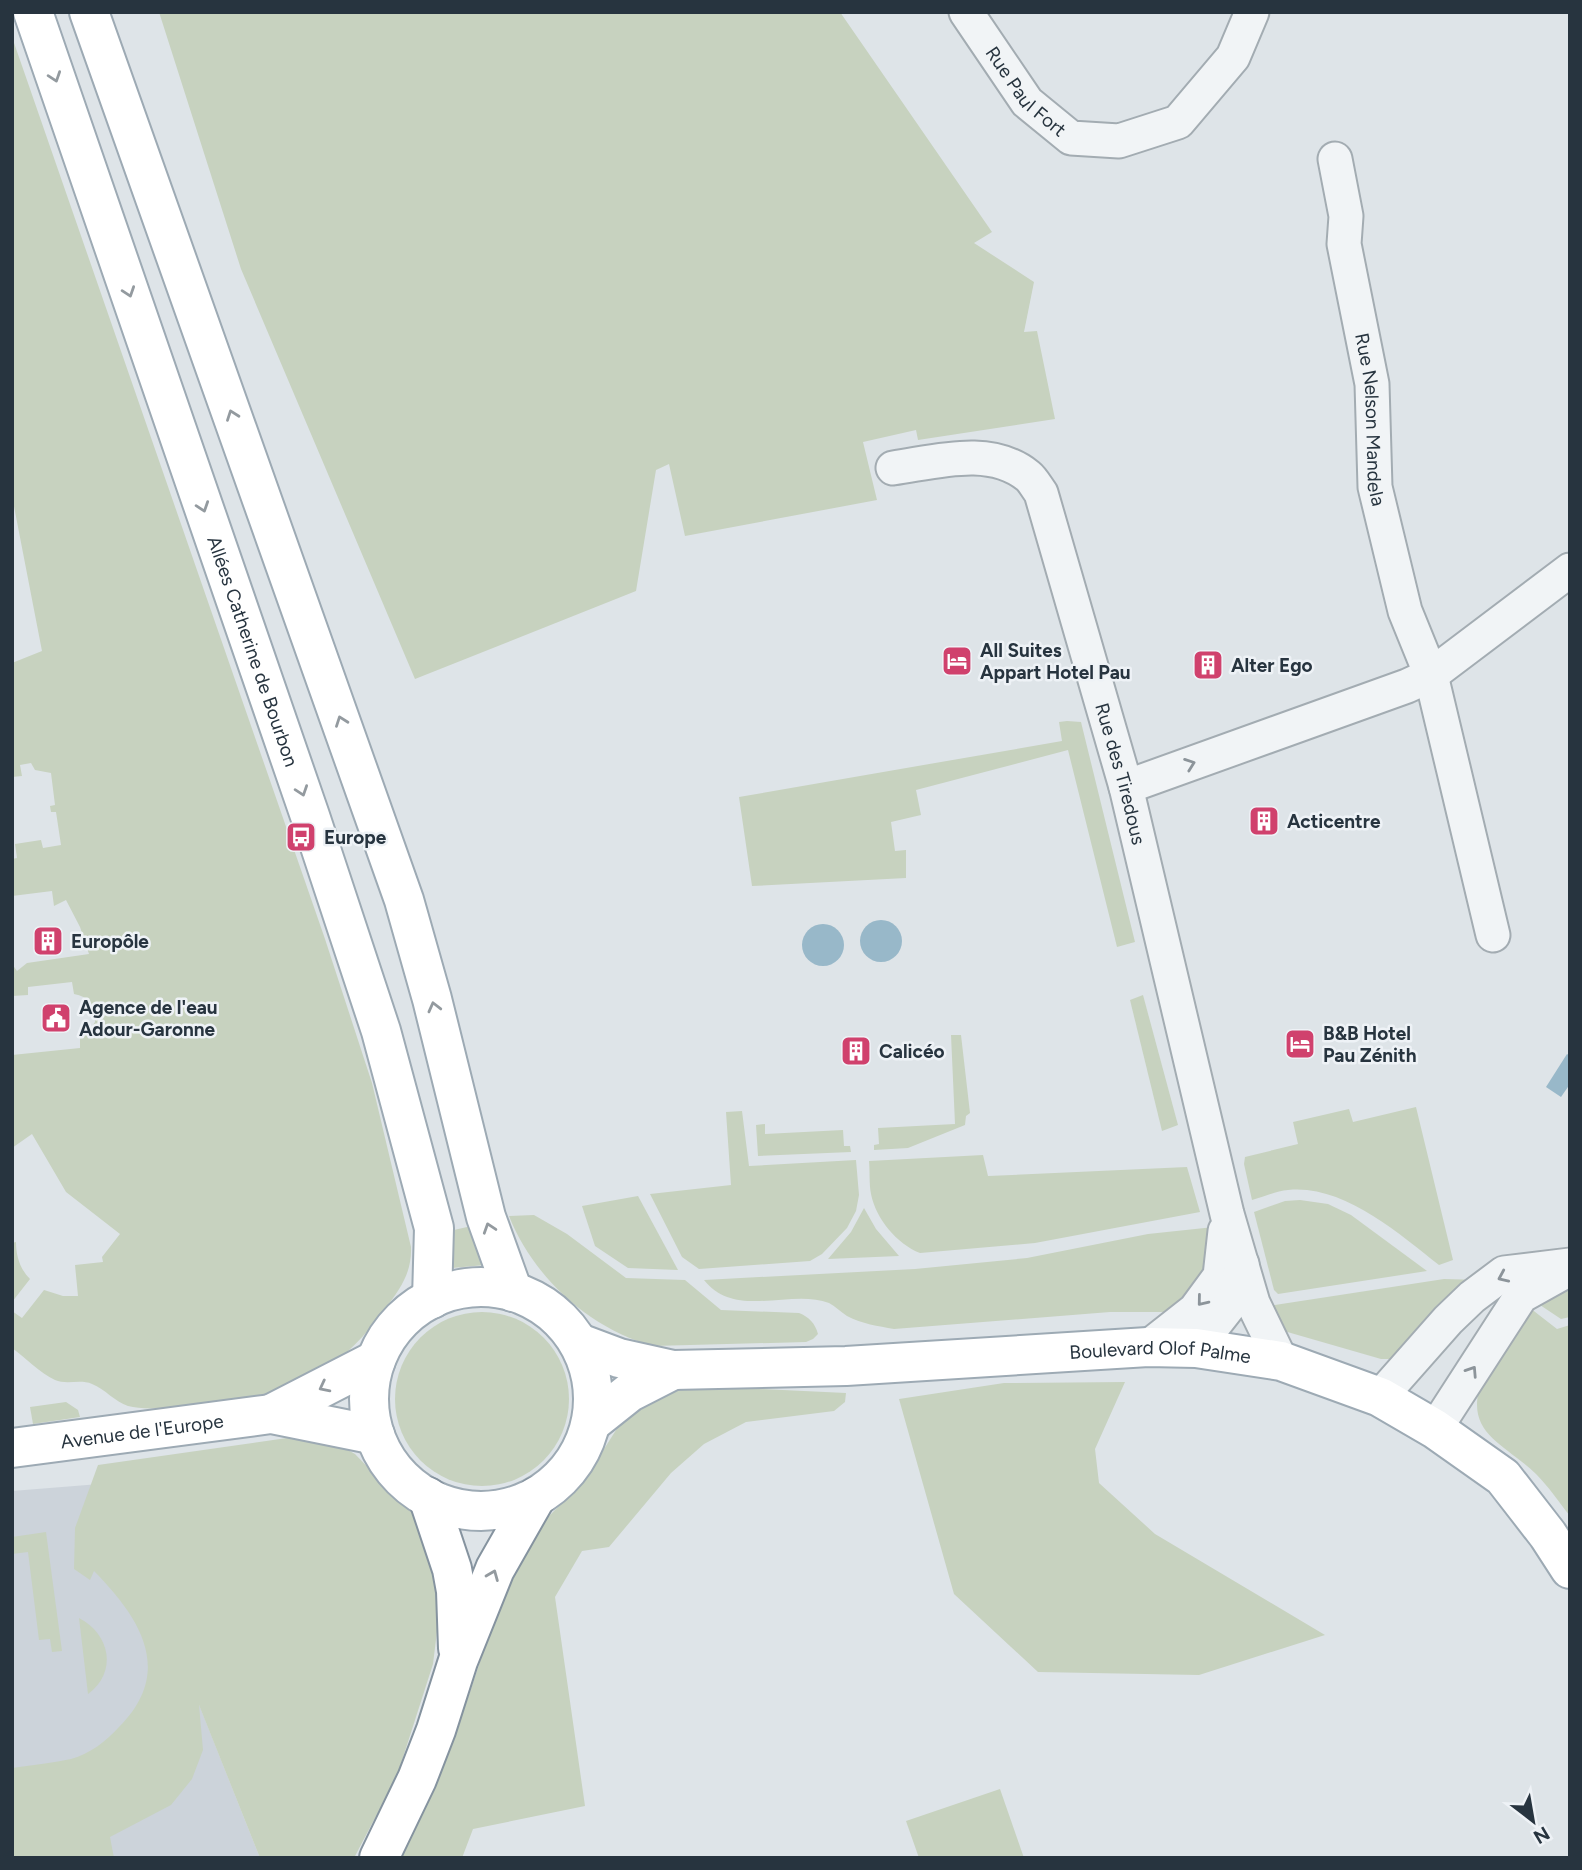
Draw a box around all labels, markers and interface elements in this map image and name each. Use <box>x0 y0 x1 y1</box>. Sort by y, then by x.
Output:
street label: Rue Paul Fort <box>981 42 1071 141</box>
one-way arrow <box>47 70 61 82</box>
one-way arrow <box>121 285 135 297</box>
street label: Rue Nelson Mandela <box>1350 331 1390 508</box>
one-way arrow <box>226 409 240 421</box>
one-way arrow <box>195 500 209 512</box>
street label: Allées Catherine de Bourbon <box>202 533 303 770</box>
place label: All Suites Appart Hotel Pau <box>980 639 1131 684</box>
hotel icon: All Suites Appart Hotel Pau <box>940 644 974 678</box>
building icon: Alter Ego <box>1191 648 1225 682</box>
place label: Alter Ego <box>1231 654 1313 677</box>
street label: Rue des Tiredous <box>1090 700 1150 847</box>
one-way arrow <box>335 716 349 728</box>
one-way arrow <box>1183 758 1196 772</box>
one-way arrow <box>294 785 308 797</box>
building icon: Acticentre <box>1247 804 1281 838</box>
place label: Acticentre <box>1287 810 1381 833</box>
bus stop icon: Europe <box>284 820 318 854</box>
place label: Europe <box>324 826 387 849</box>
building icon: Europôle <box>31 924 65 958</box>
place label: Europôle <box>71 930 149 953</box>
place label: Agence de l'eau Adour-Garonne <box>79 996 218 1041</box>
public building icon: Agence de l'eau Adour-Garonne <box>39 1001 73 1035</box>
one-way arrow <box>428 1001 442 1013</box>
place label: B&B Hotel Pau Zénith <box>1323 1022 1417 1067</box>
hotel icon: B&B Hotel Pau Zénith <box>1283 1027 1317 1061</box>
building icon: Calicéo <box>839 1034 873 1068</box>
place label: Calicéo <box>879 1040 945 1063</box>
one-way arrow <box>483 1222 498 1234</box>
one-way arrow <box>1498 1269 1511 1282</box>
one-way arrow <box>1198 1293 1211 1305</box>
street label: Boulevard Olof Palme <box>1069 1336 1252 1368</box>
one-way arrow <box>1463 1366 1476 1379</box>
one-way arrow <box>319 1379 331 1392</box>
street label: Avenue de l'Europe <box>59 1409 225 1454</box>
one-way arrow <box>485 1570 499 1582</box>
north arrow <box>1498 1786 1568 1856</box>
text: N <box>1529 1822 1554 1849</box>

